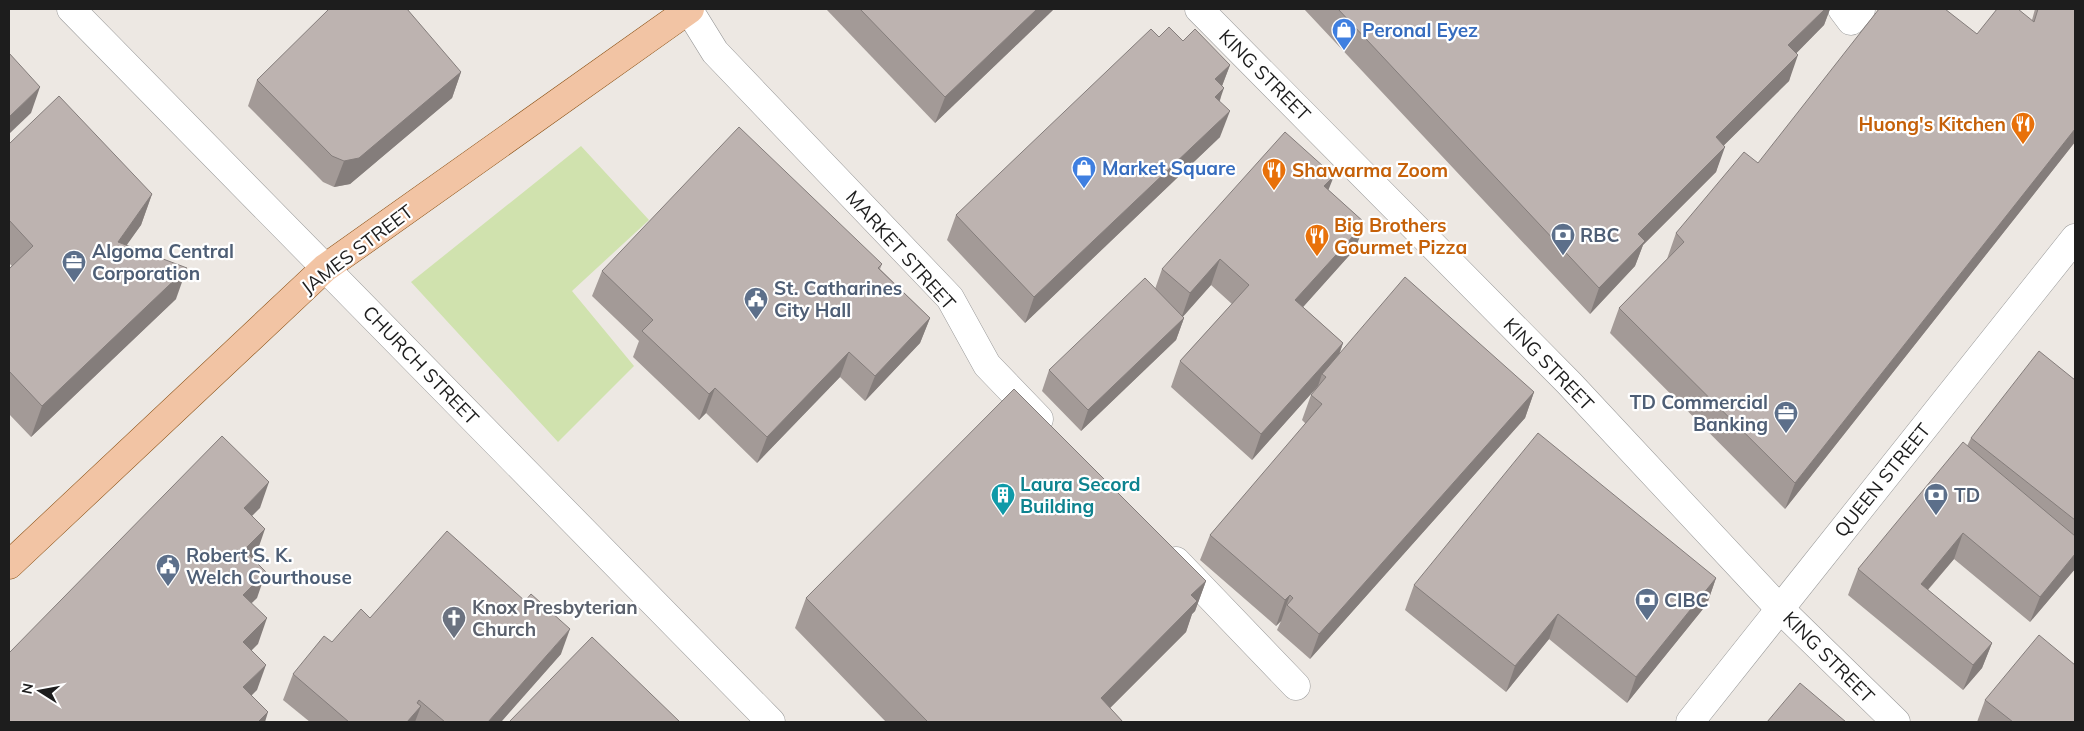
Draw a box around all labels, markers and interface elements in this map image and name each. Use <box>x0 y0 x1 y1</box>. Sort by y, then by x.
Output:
shop icon: Peronal Eyez <box>1331 17 1357 51</box>
place label: Peronal Eyez <box>1362 18 1478 42</box>
street label: KING STREET <box>1214 24 1316 126</box>
restaurant icon: Huong's Kitchen <box>2010 111 2036 145</box>
place label: Huong's Kitchen <box>1858 112 2006 136</box>
shop icon: Market Square <box>1071 155 1097 189</box>
place label: Market Square <box>1102 156 1236 180</box>
restaurant icon: Shawarma Zoom <box>1261 157 1287 191</box>
place label: Shawarma Zoom <box>1292 158 1448 182</box>
street label: MARKET STREET <box>841 185 961 315</box>
street label: JAMES STREET <box>296 199 418 299</box>
place label: Big Brothers Gourmet Pizza <box>1334 213 1467 259</box>
bank icon: RBC <box>1550 222 1576 256</box>
restaurant icon: Big Brothers Gourmet Pizza <box>1304 223 1330 257</box>
place label: RBC <box>1580 223 1619 247</box>
place label: Algoma Central Corporation <box>92 239 234 285</box>
office icon: Algoma Central Corporation <box>61 249 87 283</box>
place label: St. Catharines City Hall <box>774 276 902 322</box>
public building icon: St. Catharines City Hall <box>743 286 769 320</box>
street label: CHURCH STREET <box>358 300 484 430</box>
street label: KING STREET <box>1499 313 1600 416</box>
place label: TD Commercial Banking <box>1630 390 1768 436</box>
office icon: TD Commercial Banking <box>1773 400 1799 434</box>
street label: QUEEN STREET <box>1829 418 1936 542</box>
place label: Laura Secord Building <box>1020 472 1141 518</box>
building icon: Laura Secord Building <box>990 482 1016 516</box>
bank icon: TD <box>1923 482 1949 516</box>
place label: TD <box>1954 483 1980 507</box>
place label: Robert S. K. Welch Courthouse <box>186 543 352 589</box>
public building icon: Robert S. K. Welch Courthouse <box>155 553 181 587</box>
bank icon: CIBC <box>1634 587 1660 621</box>
place label: CIBC <box>1664 588 1709 612</box>
place label: Knox Presbyterian Church <box>472 595 638 641</box>
church icon: Knox Presbyterian Church <box>441 605 467 639</box>
street label: KING STREET <box>1778 606 1880 708</box>
north arrow <box>15 666 65 716</box>
text: N <box>17 682 37 695</box>

